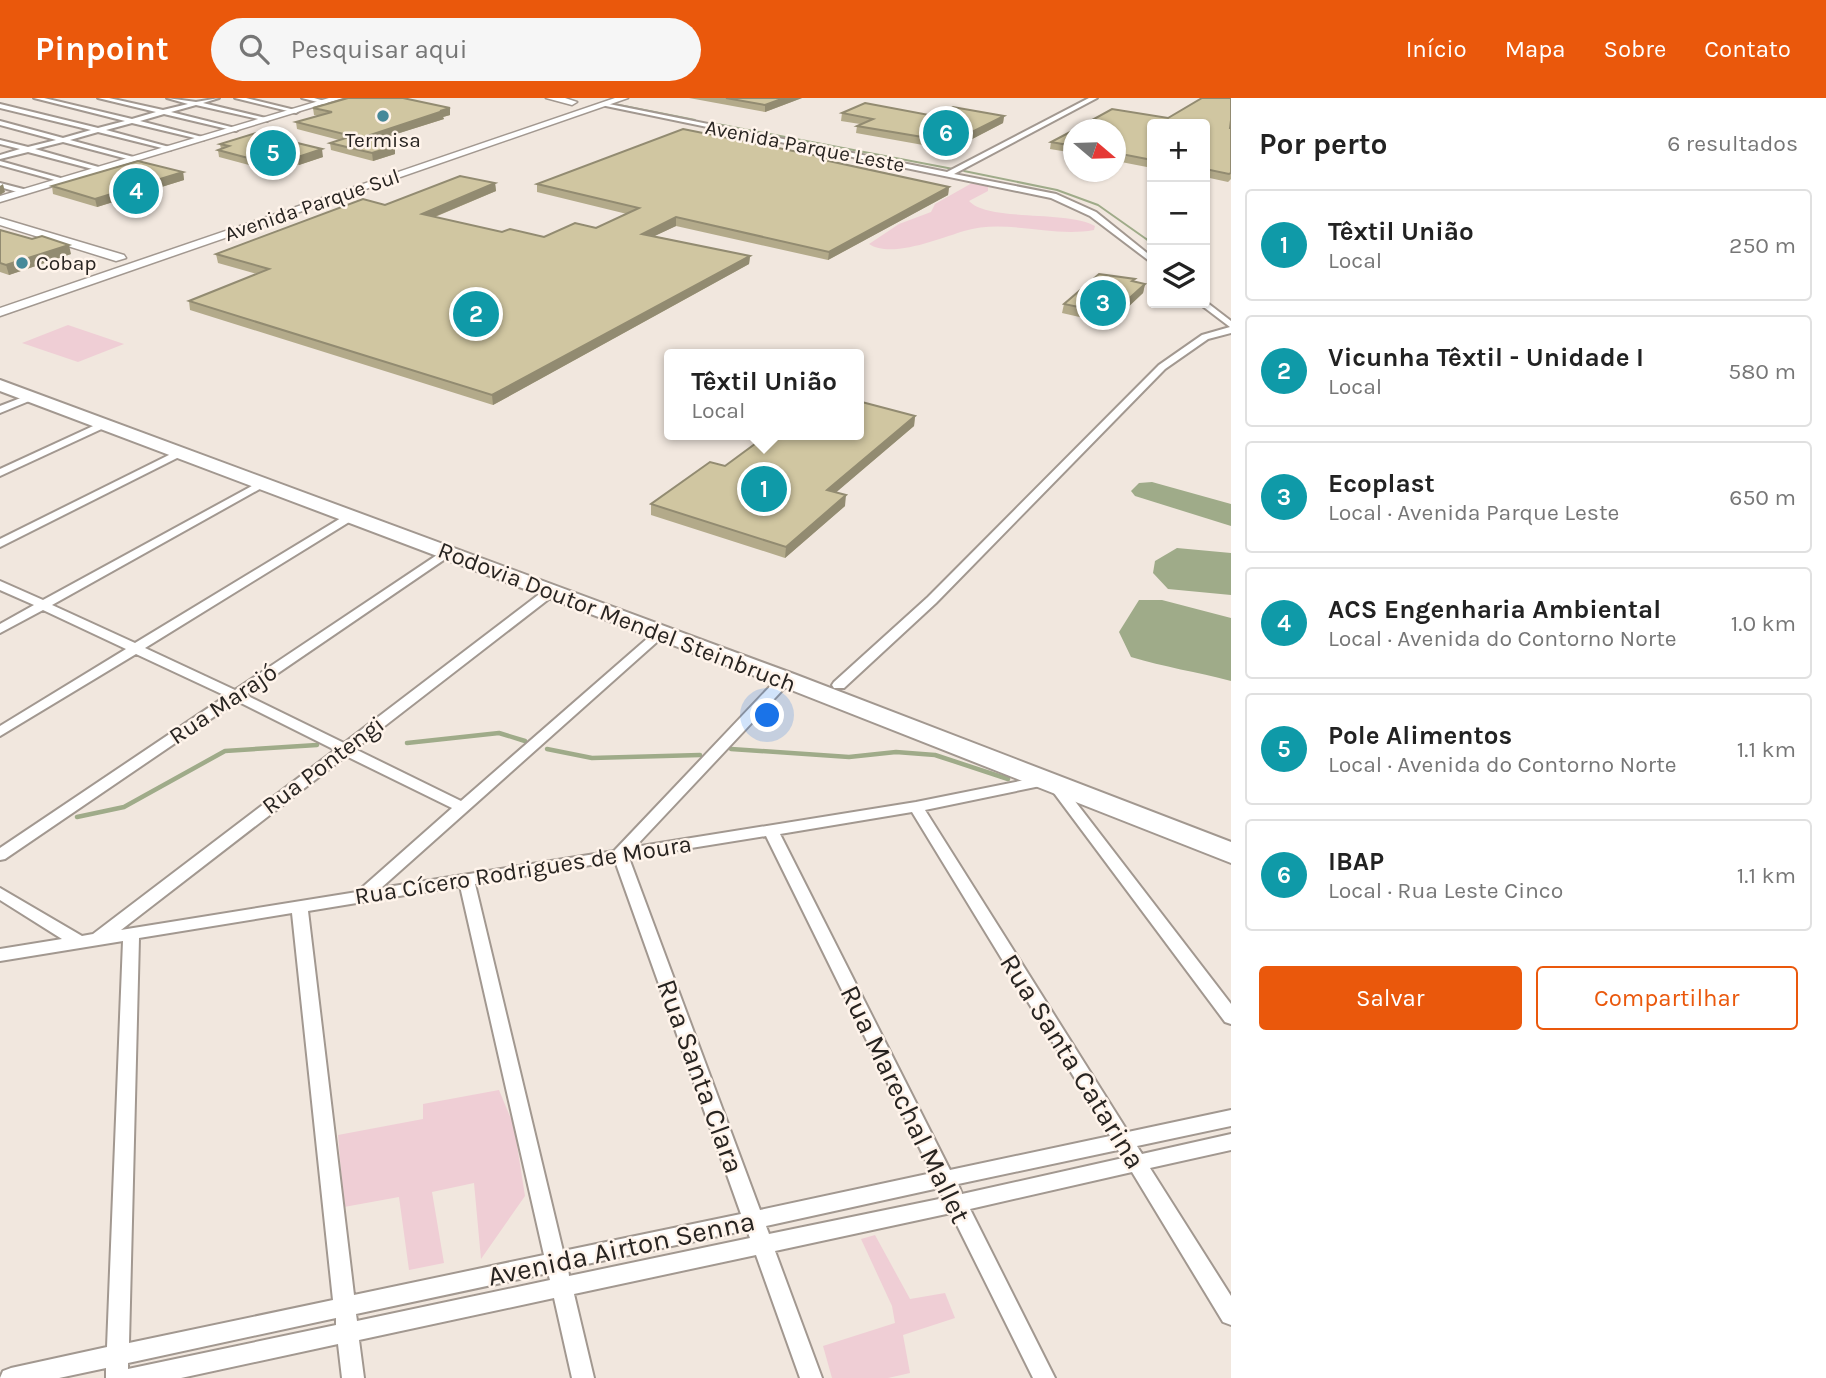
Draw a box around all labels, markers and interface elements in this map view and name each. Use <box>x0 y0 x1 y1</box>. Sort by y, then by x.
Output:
search box <box>211 18 701 81</box>
text: Pinpoint <box>35 30 169 68</box>
icon: search <box>235 30 273 68</box>
text: Pesquisar aqui <box>291 34 467 65</box>
text: Início <box>1406 35 1467 63</box>
text: Mapa <box>1505 35 1565 63</box>
text: Sobre <box>1603 35 1666 63</box>
text: Contato <box>1704 35 1791 63</box>
pin: 6 <box>923 107 969 159</box>
marker: Termisa <box>375 108 391 124</box>
street label: Avenida Parque Leste <box>703 115 907 177</box>
north arrow <box>1063 119 1126 182</box>
map controls <box>1147 119 1210 308</box>
button: + <box>1147 119 1210 182</box>
text: Por perto <box>1259 126 1388 162</box>
pin: 5 <box>250 127 296 179</box>
place label: Termisa <box>345 128 421 152</box>
text: 6 resultados <box>1667 130 1798 157</box>
street label: Avenida Parque Sul <box>221 164 403 246</box>
pin: 4 <box>113 165 159 217</box>
button: − <box>1147 182 1210 245</box>
text: Têxtil União <box>1328 216 1474 247</box>
text: 1 <box>1280 232 1288 259</box>
text: 250 m <box>1729 232 1796 259</box>
button: layers <box>1147 245 1210 308</box>
text: Local <box>1328 247 1382 274</box>
place label: Cobap <box>36 251 97 275</box>
marker: Cobap <box>14 255 30 271</box>
pin: 3 <box>1080 277 1126 329</box>
pin: 2 <box>453 288 499 340</box>
text: Vicunha Têxtil - Unidade I <box>1328 342 1644 373</box>
popup <box>664 349 864 440</box>
text: 2 <box>1277 358 1291 385</box>
text: 580 m <box>1728 358 1796 385</box>
text: Têxtil União <box>691 366 837 397</box>
text: Local <box>1328 373 1382 400</box>
text: Local <box>691 397 745 424</box>
pin: 1 <box>741 463 787 515</box>
text: Ecoplast <box>1328 468 1435 499</box>
text: 3 <box>1277 484 1291 511</box>
text: 650 m <box>1729 484 1796 511</box>
text: Local · Avenida Parque Leste <box>1328 499 1619 526</box>
street label: Rodovia Doutor Mendel Steinbruch <box>434 536 800 698</box>
text: ACS Engenharia Ambiental <box>1328 594 1661 625</box>
text: 4 <box>1277 610 1291 637</box>
text: 1.0 km <box>1731 610 1796 637</box>
text: Local · Avenida do Contorno Norte <box>1328 625 1677 652</box>
street label: Rua Marajó <box>164 658 282 750</box>
your location <box>750 698 784 732</box>
street label: Rua Pontengi <box>256 710 390 820</box>
text: Pole Alimentos <box>1328 720 1512 751</box>
text: 5 <box>1277 736 1291 763</box>
text: 1.1 km <box>1737 736 1796 763</box>
text: Local · Avenida do Contorno Norte <box>1328 751 1677 778</box>
street label: Rua Cícero Rodrigues de Moura <box>352 830 694 910</box>
text: IBAP <box>1328 846 1384 877</box>
text: 6 <box>1277 862 1291 889</box>
text: 1.1 km <box>1737 862 1796 889</box>
text: Local · Rua Leste Cinco <box>1328 877 1563 904</box>
street label: Rua Santa Catarina <box>993 948 1152 1175</box>
button: Salvar <box>1259 966 1522 1030</box>
button: Compartilhar <box>1536 966 1798 1030</box>
street label: Rua Santa Clara <box>650 975 751 1178</box>
street label: Rua Marechal Mallet <box>834 980 978 1229</box>
street label: Avenida Airton Senna <box>485 1204 758 1293</box>

